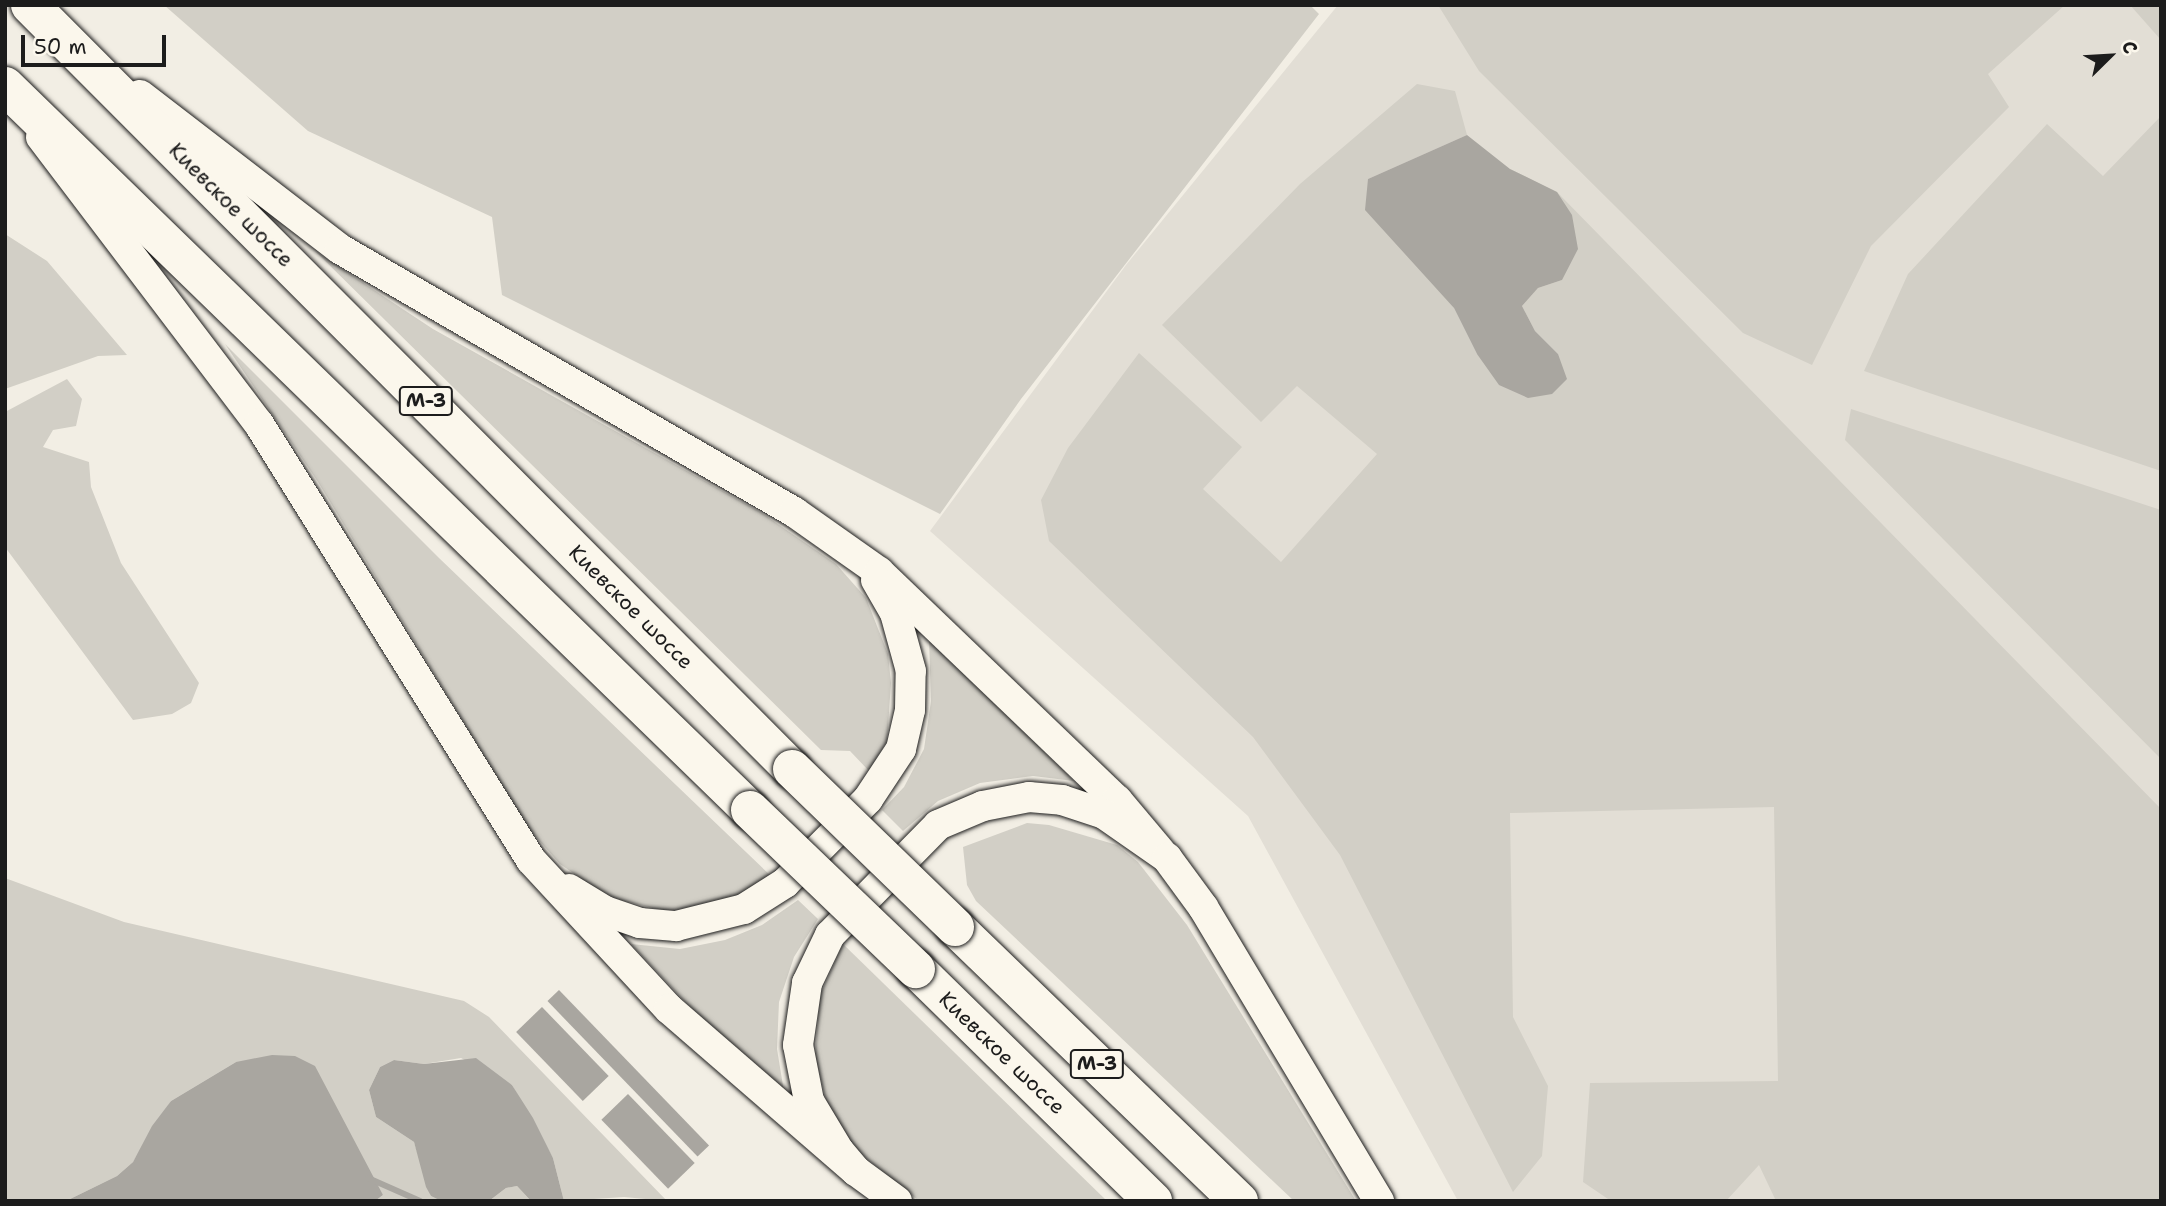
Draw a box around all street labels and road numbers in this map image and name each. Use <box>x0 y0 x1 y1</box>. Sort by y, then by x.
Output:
street label: Киевское шоссе <box>164 138 298 272</box>
road number: М-3 <box>398 386 454 416</box>
street label: Киевское шоссе <box>564 540 698 674</box>
street label: Киевское шоссе <box>934 986 1070 1120</box>
road number: М-3 <box>1069 1048 1125 1080</box>

